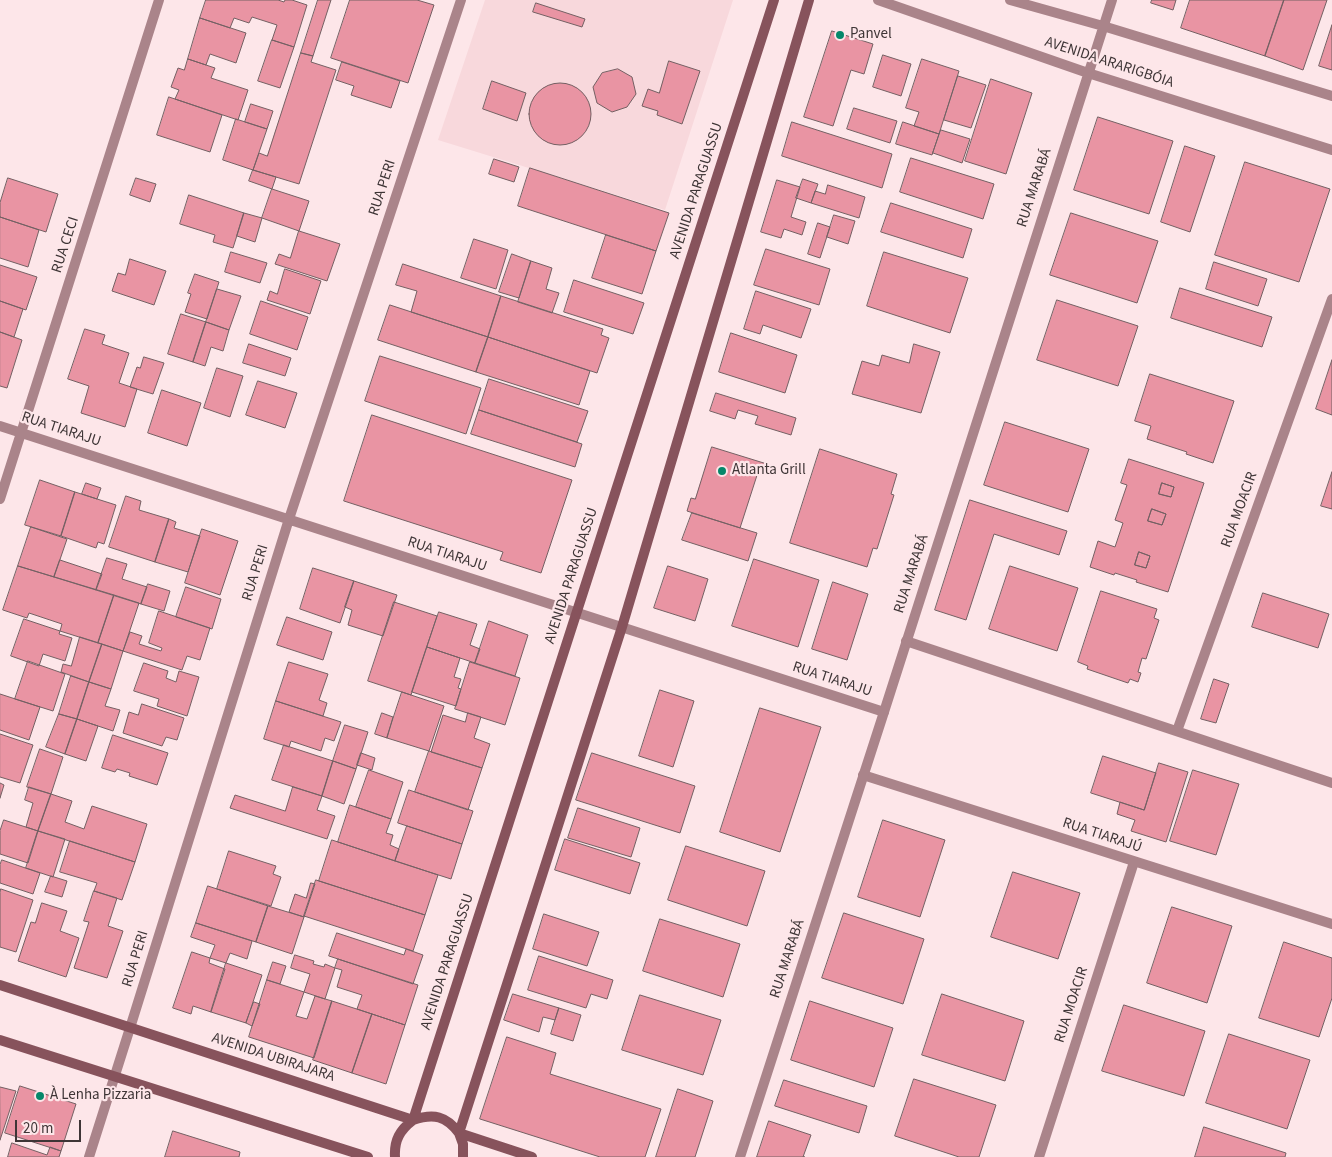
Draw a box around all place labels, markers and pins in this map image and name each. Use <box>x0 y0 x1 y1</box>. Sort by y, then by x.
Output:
place label: Panvel <box>850 26 892 44</box>
marker: Panvel <box>834 29 846 41</box>
place label: Atlanta Grill <box>732 462 806 480</box>
marker: Atlanta Grill <box>716 465 728 477</box>
place label: À Lenha Pizzaria <box>50 1087 151 1105</box>
marker: À Lenha Pizzaria <box>34 1090 46 1102</box>

